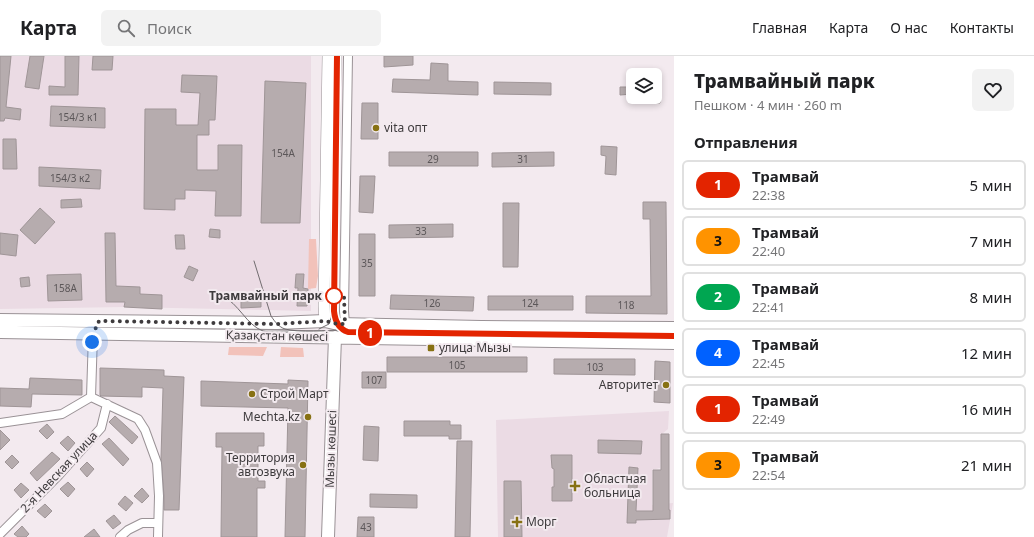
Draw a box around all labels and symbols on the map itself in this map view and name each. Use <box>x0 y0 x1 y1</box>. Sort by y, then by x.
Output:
house number: 154/3 к1 <box>58 110 98 124</box>
place label: vita опт <box>384 119 428 136</box>
marker: vita опт <box>371 123 381 133</box>
house number: 154А <box>271 146 295 160</box>
house number: 29 <box>427 152 439 166</box>
house number: 31 <box>517 152 529 166</box>
house number: 154/3 к2 <box>50 171 90 185</box>
house number: 33 <box>415 224 427 238</box>
house number: 35 <box>361 256 373 270</box>
house number: 158А <box>53 281 77 295</box>
place label: Трамвайный парк <box>209 287 323 304</box>
marker: Трамвайный парк <box>325 287 343 305</box>
house number: 126 <box>423 296 441 310</box>
house number: 124 <box>521 296 539 310</box>
house number: 118 <box>617 298 635 312</box>
line badge: 1 <box>357 320 383 346</box>
street label: Қазақстан көшесі <box>226 326 328 345</box>
your location <box>82 332 102 352</box>
place label: улица Мызы <box>439 339 511 356</box>
marker: улица Мызы <box>426 343 436 353</box>
house number: 105 <box>448 358 466 372</box>
house number: 103 <box>586 360 604 374</box>
house number: 107 <box>365 373 383 387</box>
place label: Авторитет <box>599 376 658 393</box>
marker: Авторитет <box>661 380 671 390</box>
place label: Строй Март <box>260 385 329 402</box>
marker: Строй Март <box>247 389 257 399</box>
place label: Mechta.kz <box>243 408 300 425</box>
street label: Мызы көшесі <box>321 410 340 488</box>
marker: Mechta.kz <box>303 412 313 422</box>
street label: 2-я Невская улица <box>16 427 101 516</box>
place label: Территория автозвука <box>226 449 295 480</box>
marker: Территория автозвука <box>298 460 308 470</box>
place label: Областная больница <box>584 470 646 501</box>
marker: Областная больница <box>569 480 581 492</box>
place label: Морг <box>526 513 557 530</box>
marker: Морг <box>511 516 523 528</box>
house number: 43 <box>360 520 372 534</box>

